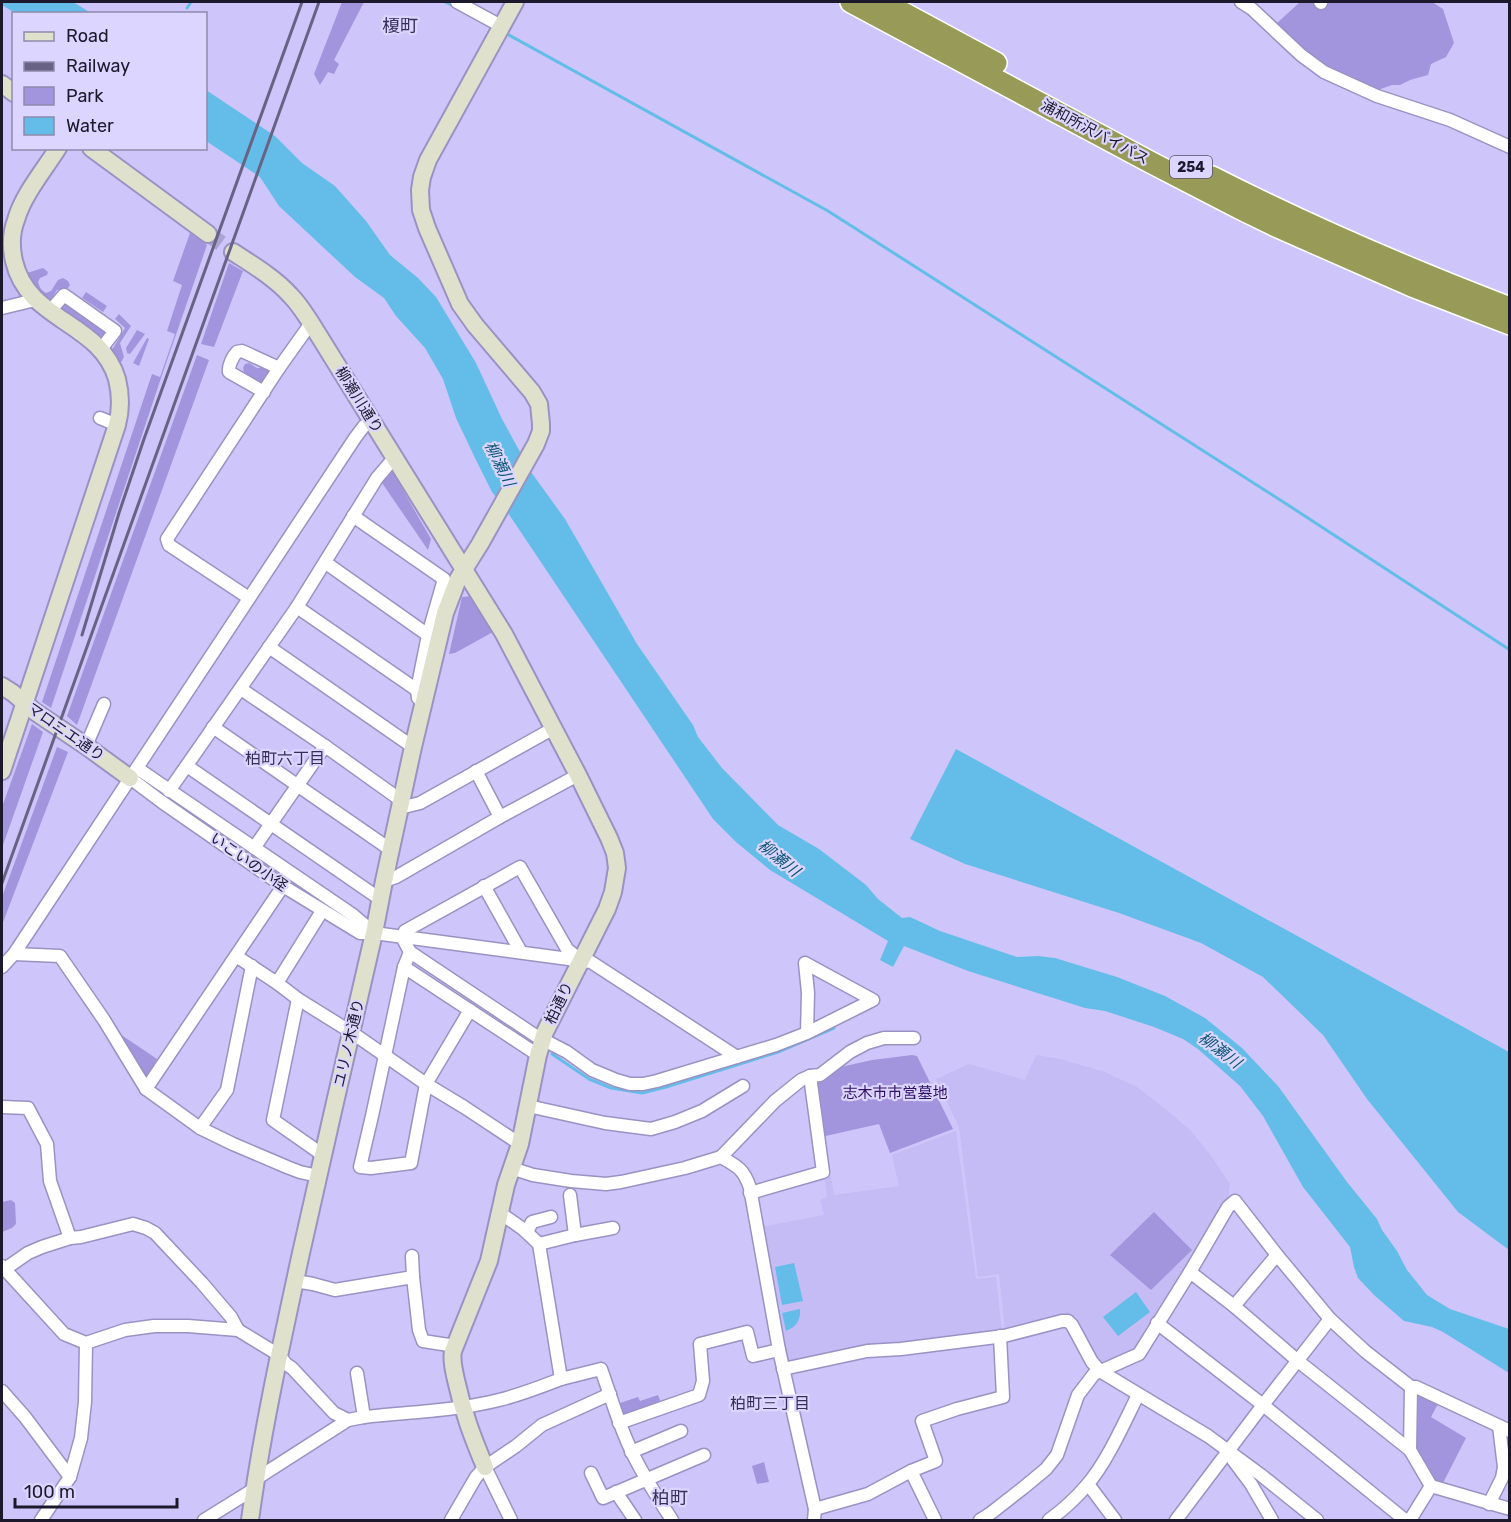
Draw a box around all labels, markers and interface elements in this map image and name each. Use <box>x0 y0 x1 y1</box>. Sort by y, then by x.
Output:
legend <box>12 12 207 150</box>
district label: 榎町 <box>382 15 418 37</box>
text: Road <box>66 25 109 47</box>
text: Railway <box>66 55 130 77</box>
text: Park <box>66 85 104 107</box>
street label: 浦和所沢バイパス <box>1038 96 1152 168</box>
text: Water <box>66 115 114 137</box>
road number: 254 <box>1170 156 1212 178</box>
street label: 柳瀬川通り <box>331 363 387 437</box>
water label: 柳瀬川 <box>481 438 520 492</box>
street label: マロニエ通り <box>24 699 108 765</box>
district label: 柏町六丁目 <box>245 749 325 768</box>
street label: いこいの小径 <box>207 829 291 895</box>
water label: 柳瀬川 <box>754 836 805 882</box>
street label: 柏通り <box>541 979 577 1027</box>
street label: ユリノ木通り <box>330 997 368 1089</box>
water label: 柳瀬川 <box>1195 1028 1246 1073</box>
park label: 志木市市営墓地 <box>842 1084 948 1102</box>
district label: 柏町三丁目 <box>730 1394 810 1413</box>
scale bar <box>15 1471 177 1509</box>
text: 100 m <box>24 1481 75 1503</box>
district label: 柏町 <box>652 1487 688 1509</box>

